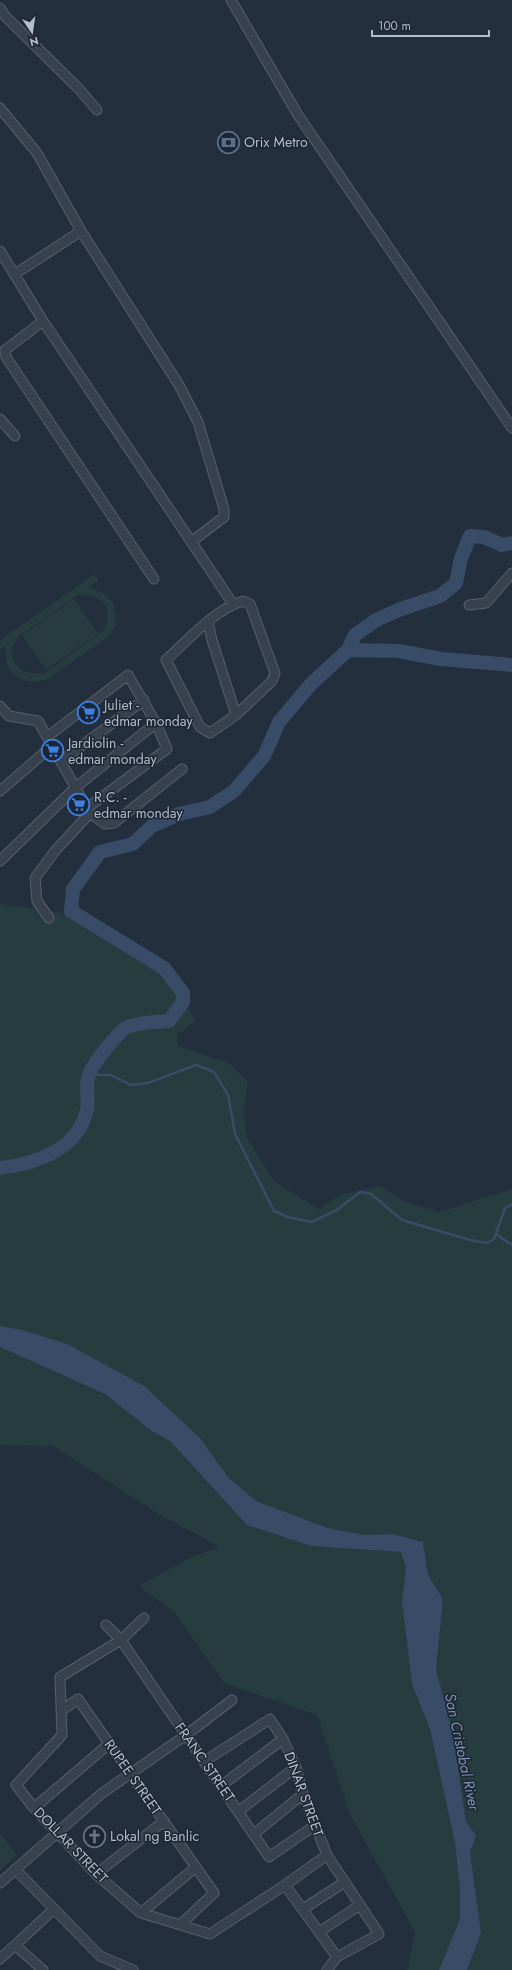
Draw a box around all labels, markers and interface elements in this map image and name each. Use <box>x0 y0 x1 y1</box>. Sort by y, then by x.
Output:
north arrow <box>12 12 52 52</box>
scale bar <box>372 12 489 38</box>
text: 100 m <box>378 17 411 35</box>
text: N <box>28 33 40 51</box>
bank icon: Orix Metro <box>215 129 241 155</box>
place label: Orix Metro <box>244 132 308 152</box>
place label: Juliet - edmar monday <box>102 695 193 731</box>
supermarket icon: Juliet - edmar monday <box>76 700 102 726</box>
place label: Jardiolin - edmar monday <box>66 733 157 769</box>
supermarket icon: Jardiolin - edmar monday <box>39 738 65 764</box>
place label: R.C. - edmar monday <box>94 787 183 823</box>
supermarket icon: R.C. - edmar monday <box>66 792 92 818</box>
water label: San Cristobal River <box>439 1691 485 1814</box>
street label: FRANC STREET <box>170 1718 240 1806</box>
street label: RUPEE STREET <box>100 1735 167 1819</box>
street label: DINAR STREET <box>279 1749 329 1840</box>
street label: DOLLAR STREET <box>29 1803 113 1888</box>
church icon: Lokal ng Banlic <box>82 1823 108 1849</box>
place label: Lokal ng Banlic <box>110 1826 199 1846</box>

